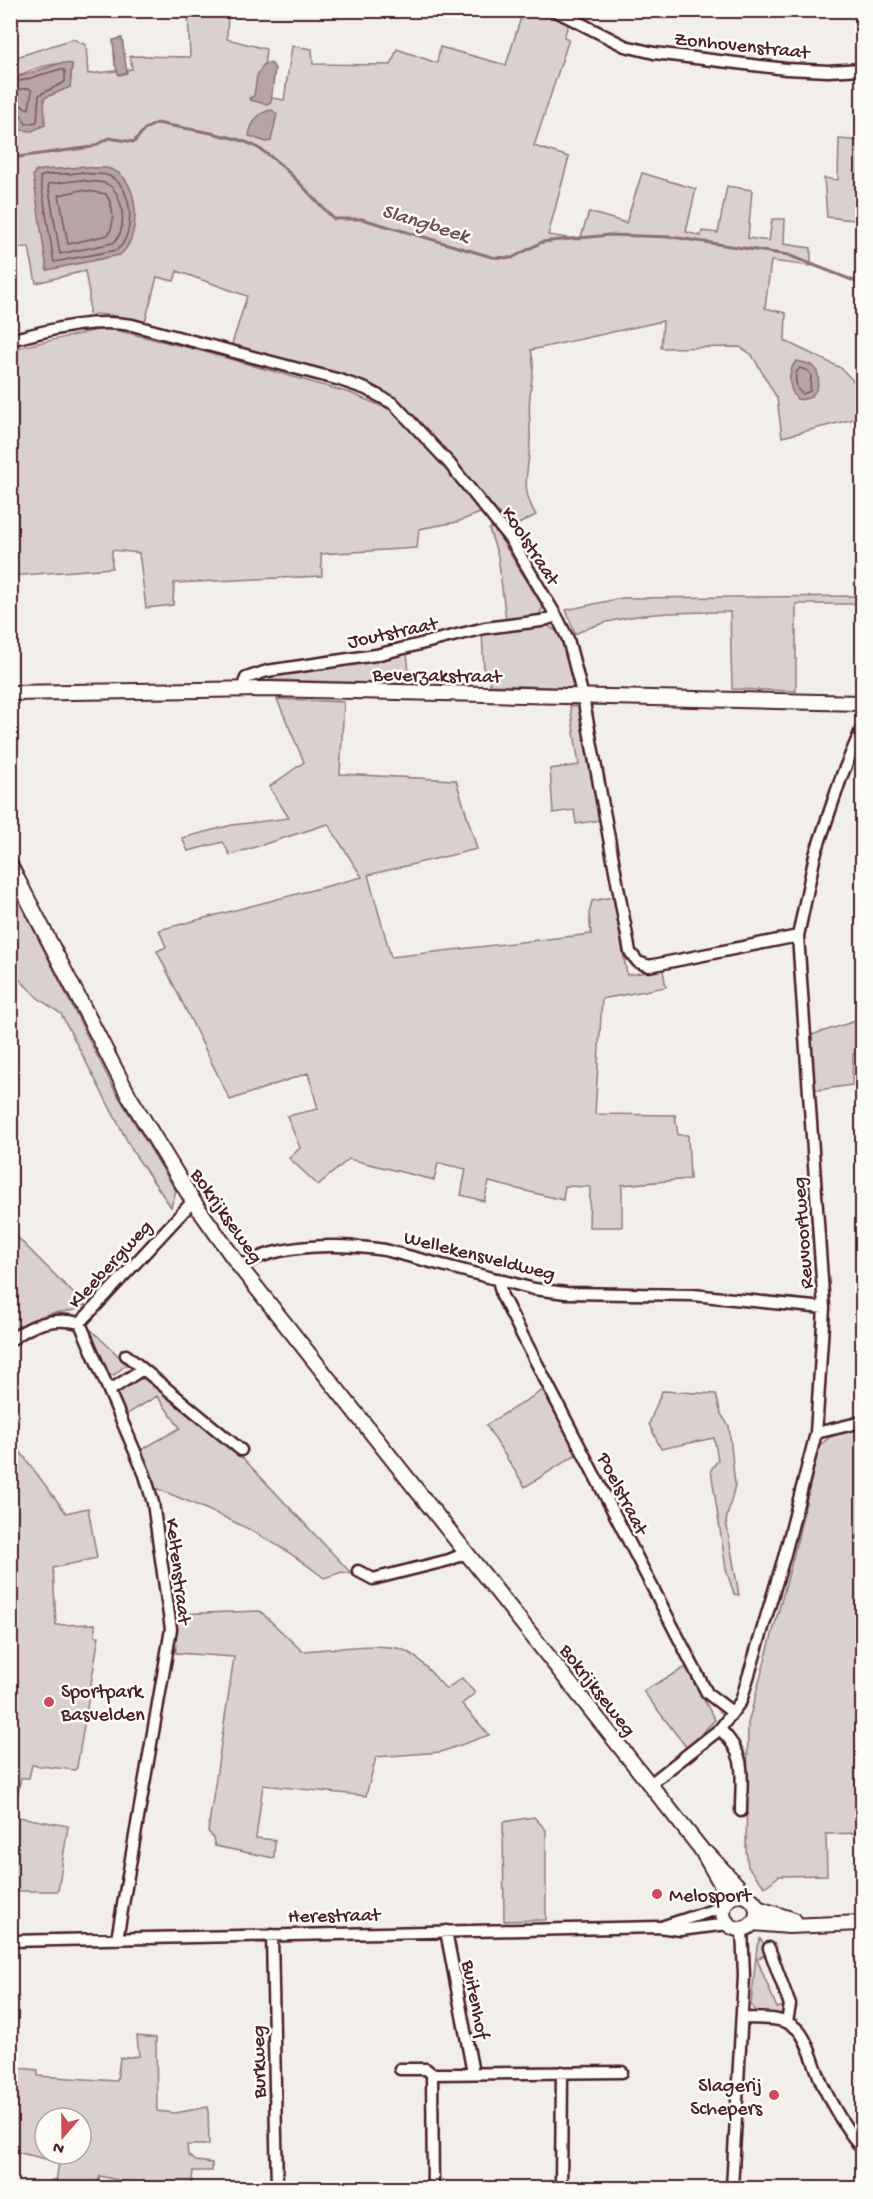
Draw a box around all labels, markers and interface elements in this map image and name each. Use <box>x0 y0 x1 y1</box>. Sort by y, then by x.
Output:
street label: Zonhovenstraat <box>673 29 812 66</box>
water label: Slangbeek <box>378 200 474 251</box>
street label: Koolstraat <box>495 503 564 592</box>
street label: Joutstraat <box>346 613 442 655</box>
street label: Beverzakstraat <box>371 665 503 690</box>
street label: Bokrijkseweg <box>183 1164 266 1269</box>
street label: Reuvoortweg <box>789 1176 820 1290</box>
street label: Kleebergweg <box>65 1216 158 1314</box>
street label: Wellekensveldweg <box>401 1227 557 1287</box>
street label: Poelstraat <box>590 1449 652 1541</box>
street label: Keltenstraat <box>159 1517 195 1628</box>
street label: Bokrijkseweg <box>553 1640 639 1742</box>
place label: Sportpark Basvelden <box>60 1682 145 1728</box>
marker: Sportpark Basvelden <box>42 1695 56 1709</box>
place label: Melosport <box>669 1886 753 1909</box>
marker: Melosport <box>650 1887 664 1901</box>
street label: Herestraat <box>288 1905 382 1930</box>
street label: Buitenhof <box>455 1958 493 2043</box>
street label: Burkweg <box>248 2025 273 2100</box>
place label: Slagerij Schepers <box>690 2076 763 2122</box>
marker: Slagerij Schepers <box>767 2088 781 2102</box>
north arrow <box>33 2106 93 2166</box>
text: N <box>50 2136 67 2158</box>

